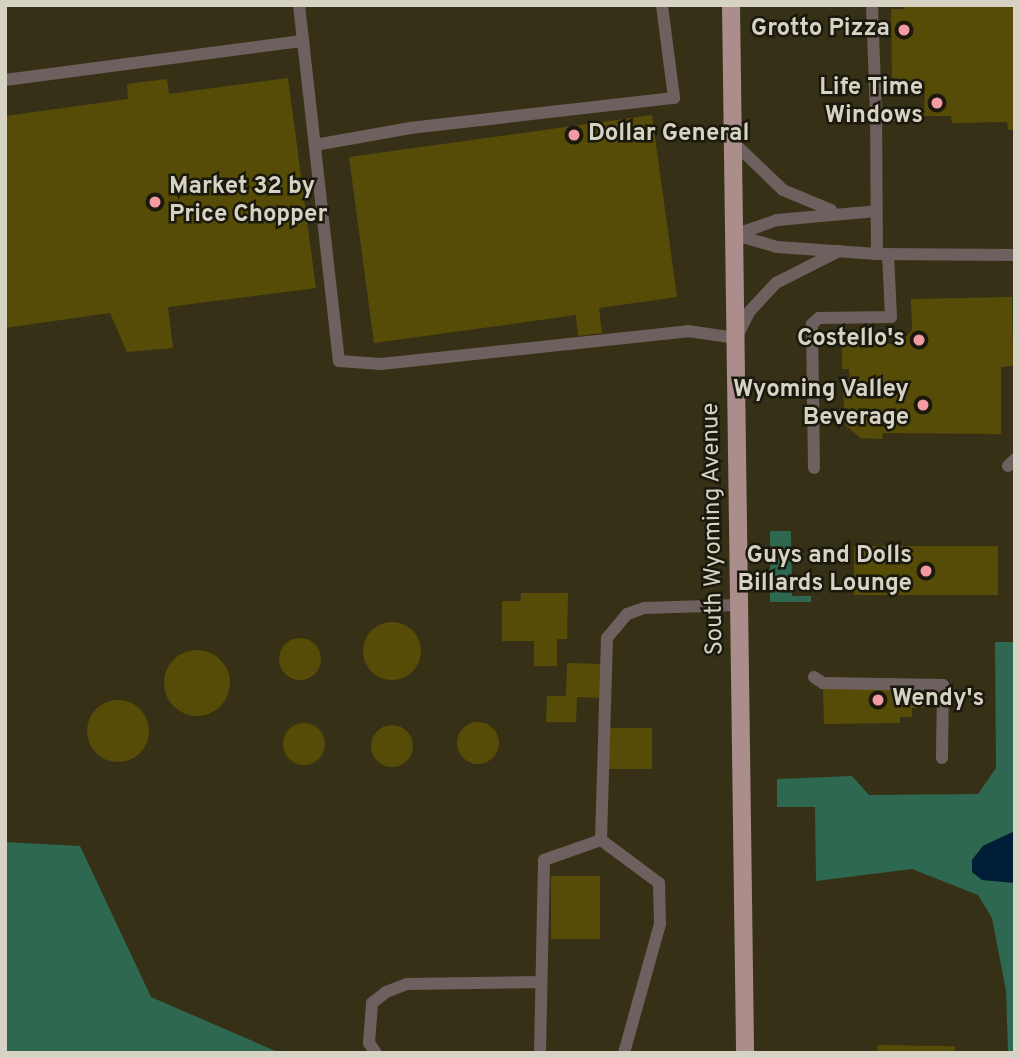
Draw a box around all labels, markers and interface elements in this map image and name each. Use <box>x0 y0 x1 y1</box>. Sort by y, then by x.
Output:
place label: Grotto Pizza <box>751 16 890 44</box>
marker: Grotto Pizza <box>896 22 912 38</box>
place label: Life Time Windows <box>819 75 923 131</box>
marker: Life Time Windows <box>929 95 945 111</box>
place label: Dollar General <box>588 121 749 149</box>
marker: Dollar General <box>566 127 582 143</box>
place label: Market 32 by Price Chopper <box>169 174 327 230</box>
marker: Market 32 by Price Chopper <box>147 194 163 210</box>
place label: Costello's <box>797 326 905 354</box>
marker: Costello's <box>911 332 927 348</box>
place label: Wyoming Valley Beverage <box>732 377 909 433</box>
marker: Wyoming Valley Beverage <box>915 397 931 413</box>
street label: South Wyoming Avenue <box>697 402 731 656</box>
place label: Guys and Dolls Billards Lounge <box>737 543 912 599</box>
marker: Guys and Dolls Billards Lounge <box>918 563 934 579</box>
place label: Wendy's <box>892 686 984 714</box>
marker: Wendy's <box>870 692 886 708</box>

